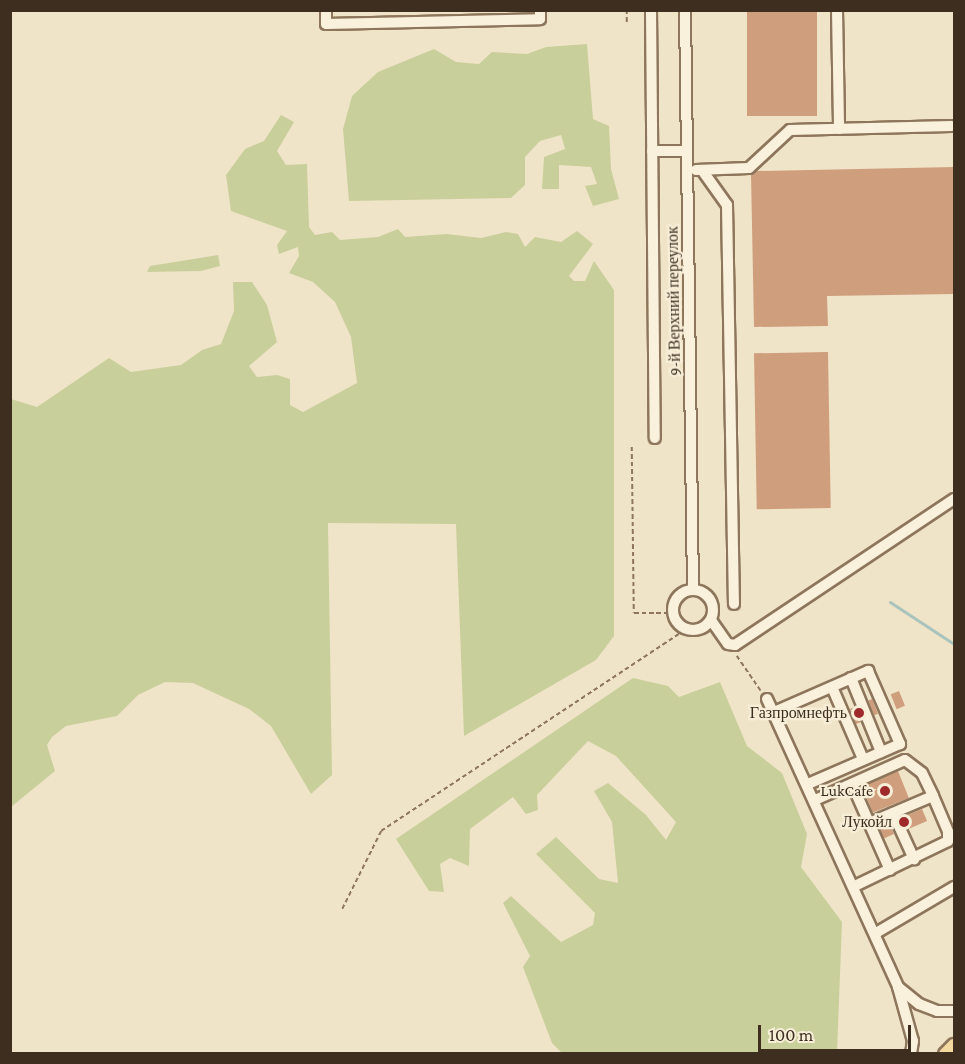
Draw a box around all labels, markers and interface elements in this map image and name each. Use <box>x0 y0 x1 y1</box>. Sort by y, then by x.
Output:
street label: 9-й Верхний переулок <box>663 226 685 376</box>
place label: Газпромнефть <box>750 703 847 723</box>
marker: Газпромнефть <box>852 706 866 720</box>
place label: LukCafe <box>821 781 873 801</box>
marker: LukCafe <box>878 784 892 798</box>
place label: Лукойл <box>842 812 892 832</box>
marker: Лукойл <box>897 815 911 829</box>
scale bar <box>761 1013 914 1051</box>
text: 100 m <box>769 1025 813 1045</box>

